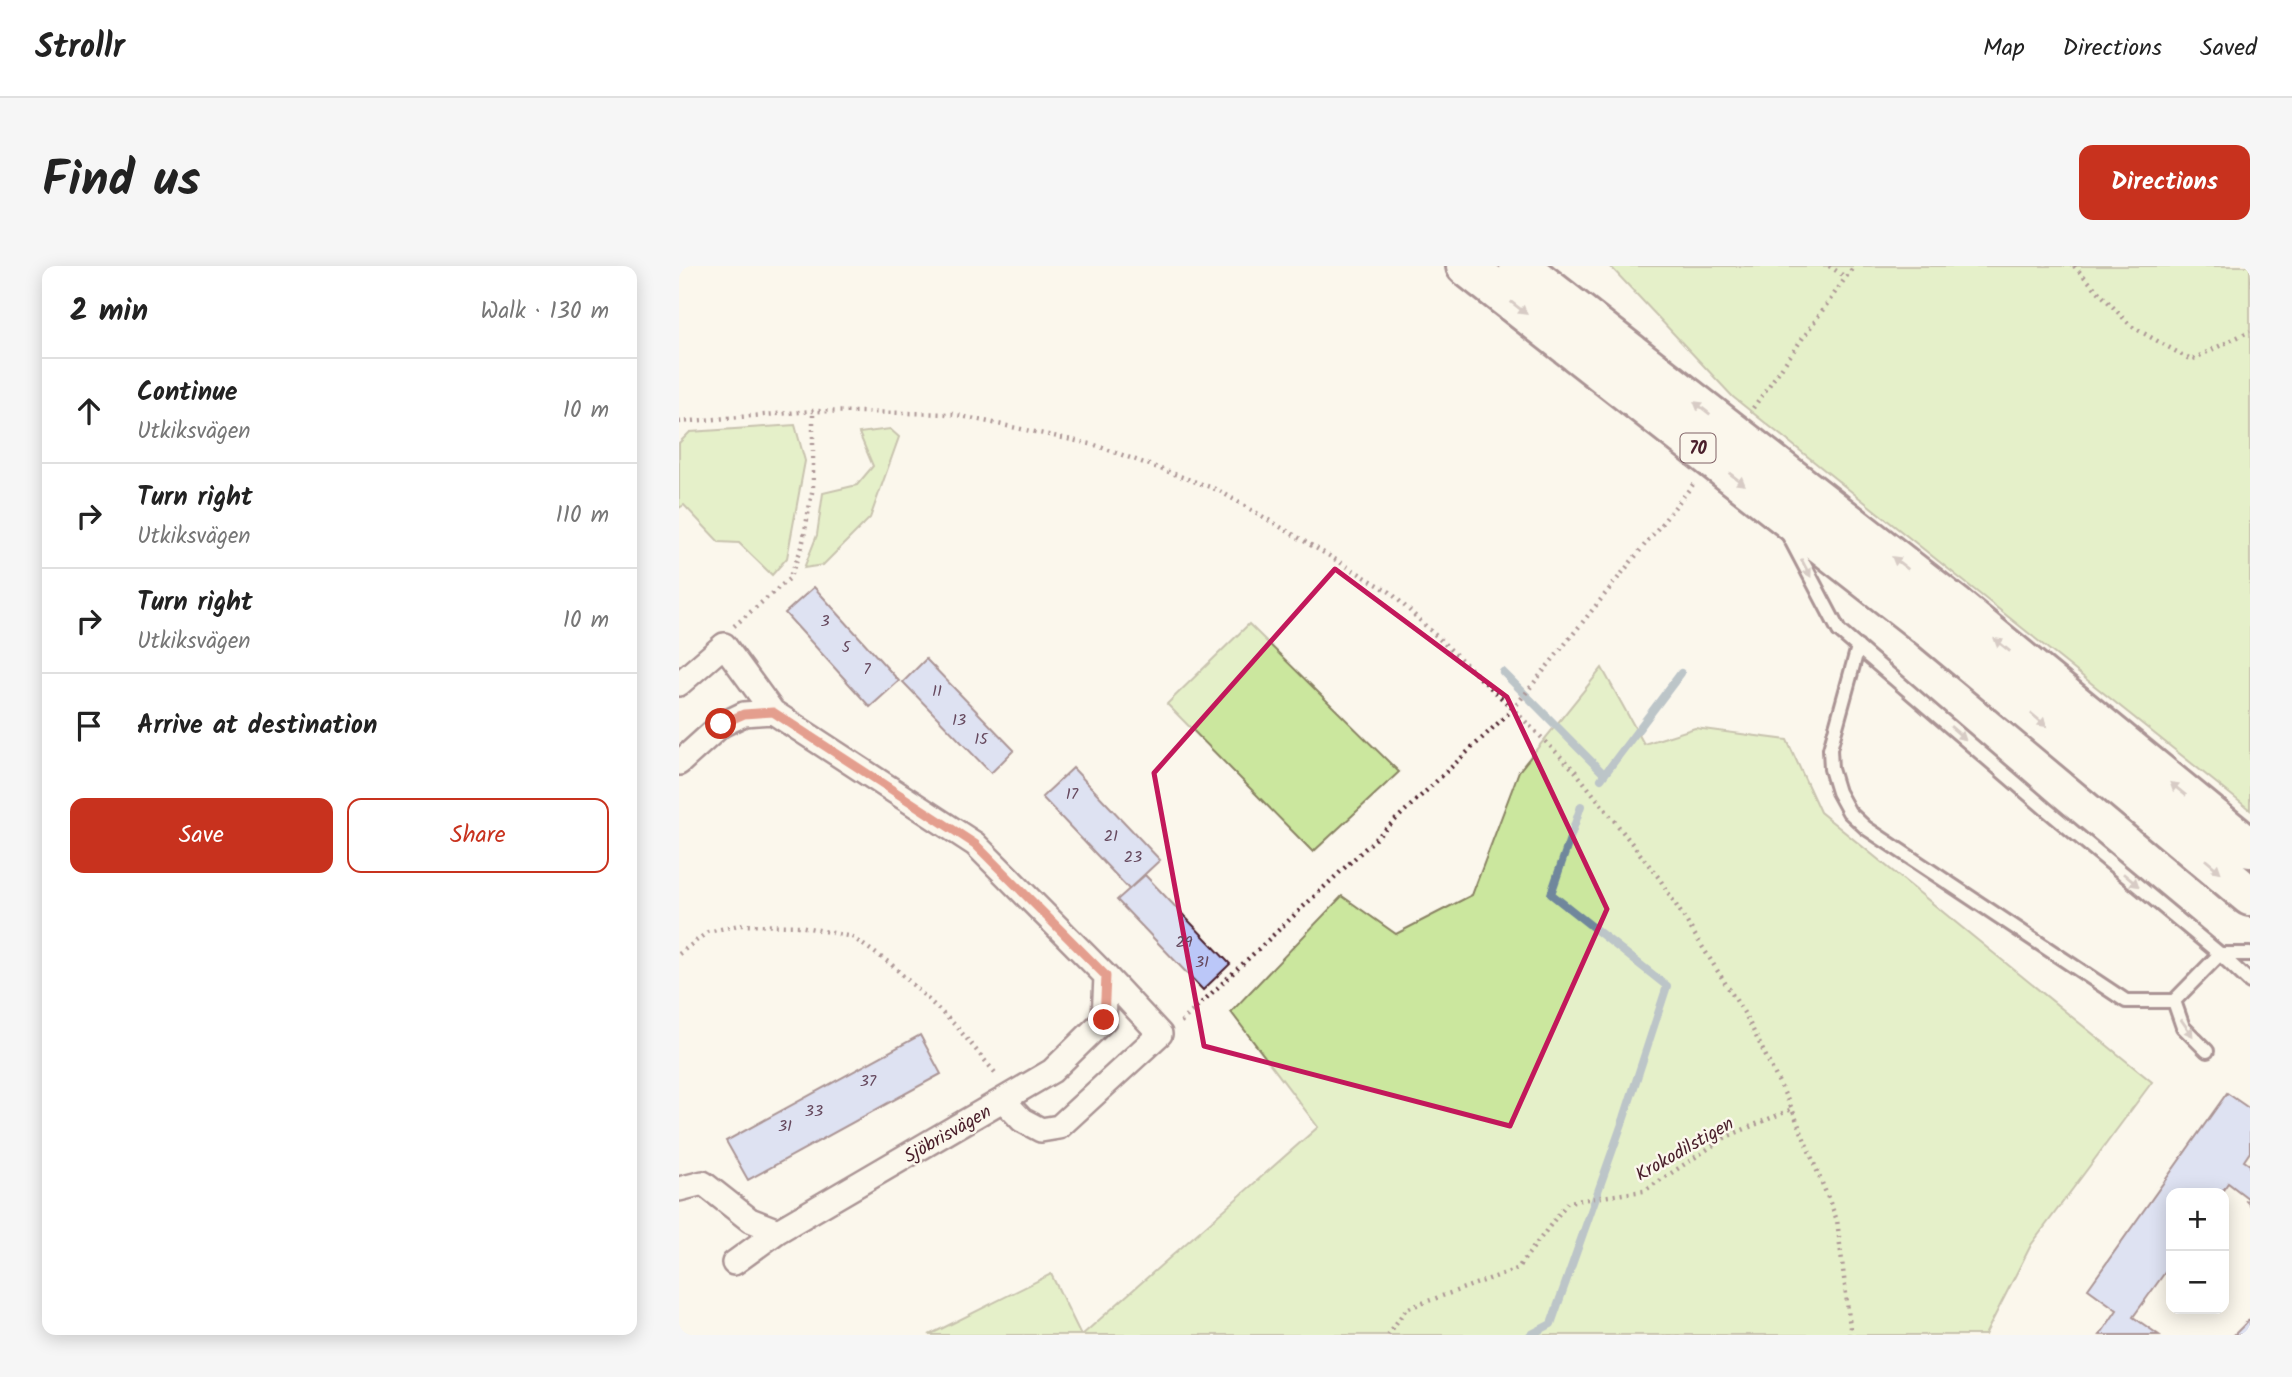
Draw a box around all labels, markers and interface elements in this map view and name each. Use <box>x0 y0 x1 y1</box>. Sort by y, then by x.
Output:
text: Strollr <box>35 22 125 75</box>
text: Map <box>1983 29 2025 68</box>
text: Directions <box>2063 29 2162 68</box>
text: Saved <box>2200 29 2257 68</box>
text: Find us <box>42 143 200 221</box>
button: Directions <box>2079 145 2250 220</box>
text: 2 min <box>70 288 148 336</box>
text: Walk · 130 m <box>481 294 609 330</box>
one-way arrow <box>1510 301 1528 316</box>
text: Continue <box>137 372 238 414</box>
icon: ahead <box>70 392 108 430</box>
text: 10 m <box>563 393 609 429</box>
one-way arrow <box>1693 401 1711 416</box>
text: Utkiksvägen <box>137 414 251 450</box>
road number: 70 <box>1681 434 1715 462</box>
one-way arrow <box>1728 471 1746 485</box>
text: Turn right <box>137 477 253 519</box>
icon: right <box>70 497 108 535</box>
text: 110 m <box>556 498 609 534</box>
text: Utkiksvägen <box>137 519 251 555</box>
one-way arrow <box>1892 556 1910 571</box>
one-way arrow <box>1800 558 1812 578</box>
text: Turn right <box>137 582 253 624</box>
icon: right <box>70 602 108 640</box>
text: 10 m <box>563 603 609 639</box>
house number: 3 <box>820 609 830 634</box>
text: Utkiksvägen <box>137 624 251 660</box>
house number: 5 <box>842 635 852 660</box>
one-way arrow <box>1994 637 2012 652</box>
house number: 7 <box>863 657 871 682</box>
house number: 11 <box>932 679 942 704</box>
text: Arrive at destination <box>137 705 377 747</box>
icon: arrive <box>70 707 108 745</box>
route start <box>705 708 736 739</box>
house number: 13 <box>952 708 966 733</box>
one-way arrow <box>2031 712 2048 727</box>
one-way arrow <box>1949 725 1966 740</box>
house number: 15 <box>974 727 989 752</box>
house number: 17 <box>1066 782 1079 807</box>
one-way arrow <box>2170 782 2187 797</box>
button: Save <box>70 798 333 873</box>
button: Share <box>347 798 609 873</box>
house number: 21 <box>1104 824 1118 849</box>
house number: 23 <box>1124 845 1142 870</box>
one-way arrow <box>2205 858 2222 873</box>
one-way arrow <box>2123 872 2140 887</box>
house number: 29 <box>1175 930 1193 955</box>
house number: 31 <box>1195 950 1209 975</box>
route end <box>1088 1004 1119 1035</box>
one-way arrow <box>2180 1018 2194 1037</box>
house number: 37 <box>860 1069 877 1094</box>
street label: Sjöbrisvägen <box>898 1097 998 1172</box>
house number: 33 <box>805 1099 823 1124</box>
street label: Krokodilstigen <box>1630 1109 1740 1190</box>
house number: 31 <box>778 1114 792 1139</box>
map controls <box>2166 1188 2229 1314</box>
button: + <box>2166 1188 2229 1251</box>
button: − <box>2166 1251 2229 1314</box>

